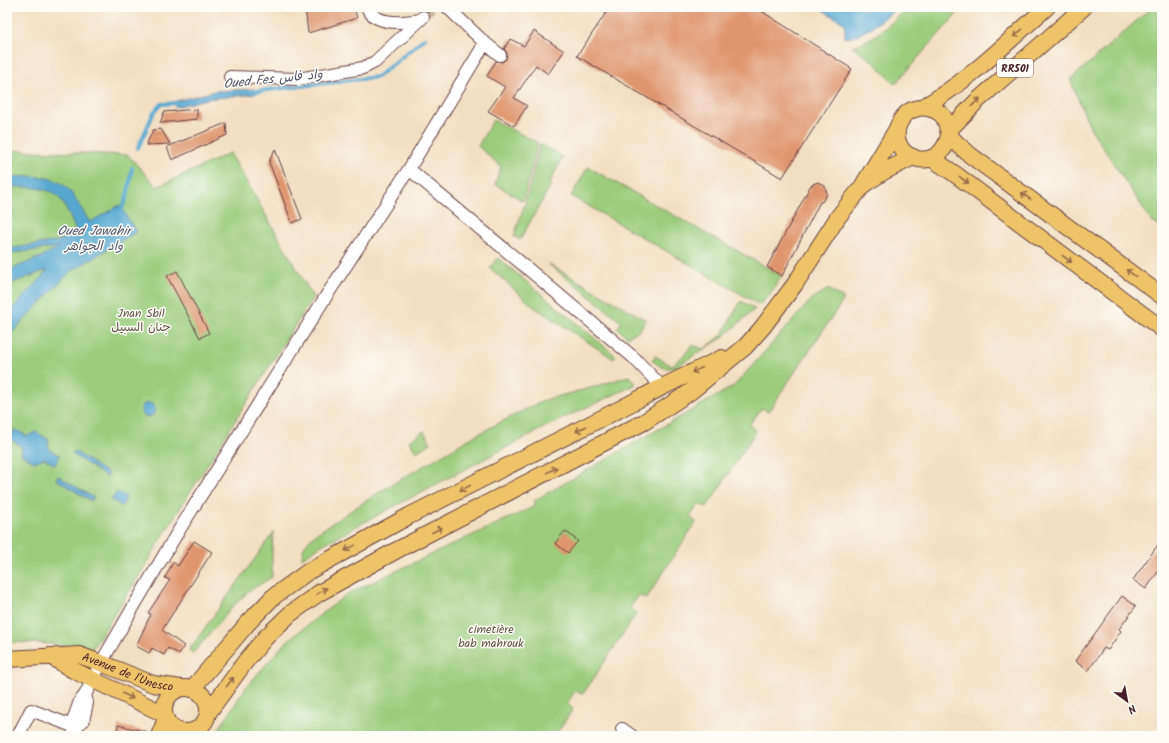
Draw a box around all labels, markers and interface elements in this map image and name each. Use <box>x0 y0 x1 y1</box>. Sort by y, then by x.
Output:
one-way arrow <box>1013 28 1023 37</box>
road number: RR501 <box>997 59 1033 77</box>
water label: Oued Fes واد فاس <box>223 64 324 95</box>
one-way arrow <box>971 97 981 107</box>
one-way arrow <box>958 176 969 184</box>
one-way arrow <box>1021 192 1032 200</box>
water label: Oued Jawahir واد الجواهر <box>57 221 133 257</box>
one-way arrow <box>1062 254 1073 263</box>
one-way arrow <box>1125 269 1136 277</box>
park label: Jnan Sbil جنان السبيل <box>111 304 171 337</box>
one-way arrow <box>691 367 703 374</box>
one-way arrow <box>575 426 587 433</box>
one-way arrow <box>546 466 558 473</box>
one-way arrow <box>459 484 471 492</box>
one-way arrow <box>430 525 442 533</box>
one-way arrow <box>344 544 356 552</box>
one-way arrow <box>316 587 328 595</box>
park label: cimetière bab mahrouk <box>458 620 524 653</box>
street label: Avenue de l'Unesco <box>79 648 174 697</box>
one-way arrow <box>226 676 234 687</box>
north arrow <box>1107 681 1147 721</box>
one-way arrow <box>122 693 134 700</box>
text: N <box>1124 699 1139 718</box>

